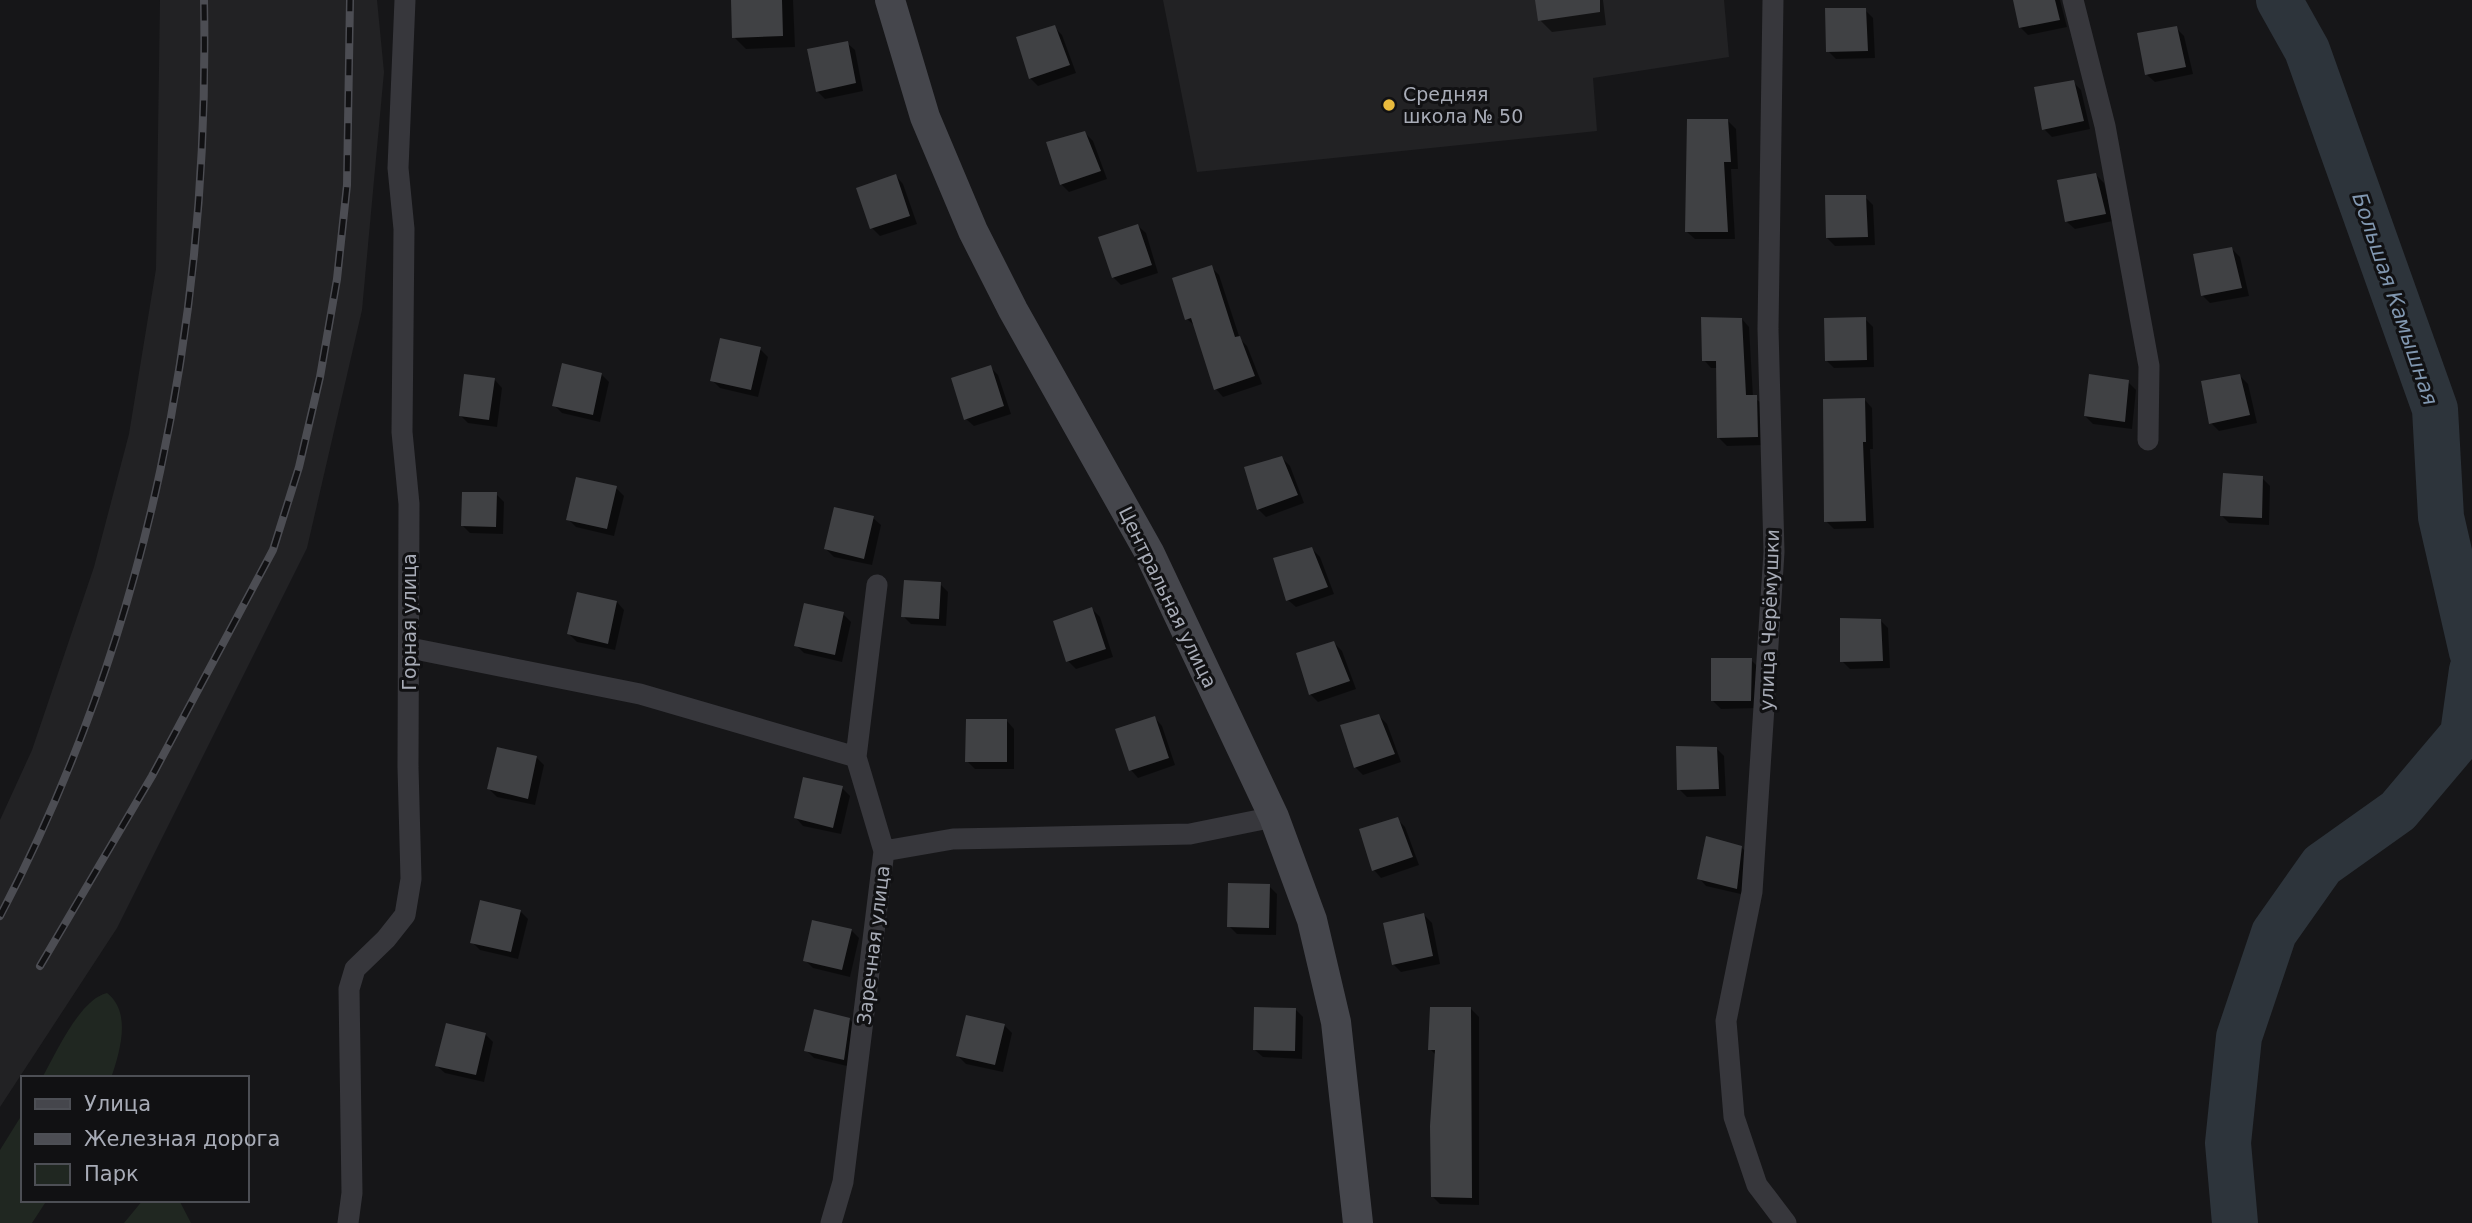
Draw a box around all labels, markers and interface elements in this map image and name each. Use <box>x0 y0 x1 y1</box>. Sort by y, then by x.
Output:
place label: Средняя школа № 50 <box>1403 83 1523 127</box>
marker: Средняя школа № 50 <box>1381 97 1397 113</box>
water label: Большая Камышная <box>2347 190 2443 408</box>
street label: Центральная улица <box>1115 503 1221 691</box>
street label: улица Черёмушки <box>1755 529 1783 711</box>
street label: Горная улица <box>398 553 420 691</box>
street label: Заречная улица <box>852 864 894 1026</box>
legend <box>21 1076 248 1202</box>
text: Улица <box>84 1092 151 1116</box>
text: Железная дорога <box>84 1127 280 1151</box>
text: Парк <box>84 1162 139 1186</box>

